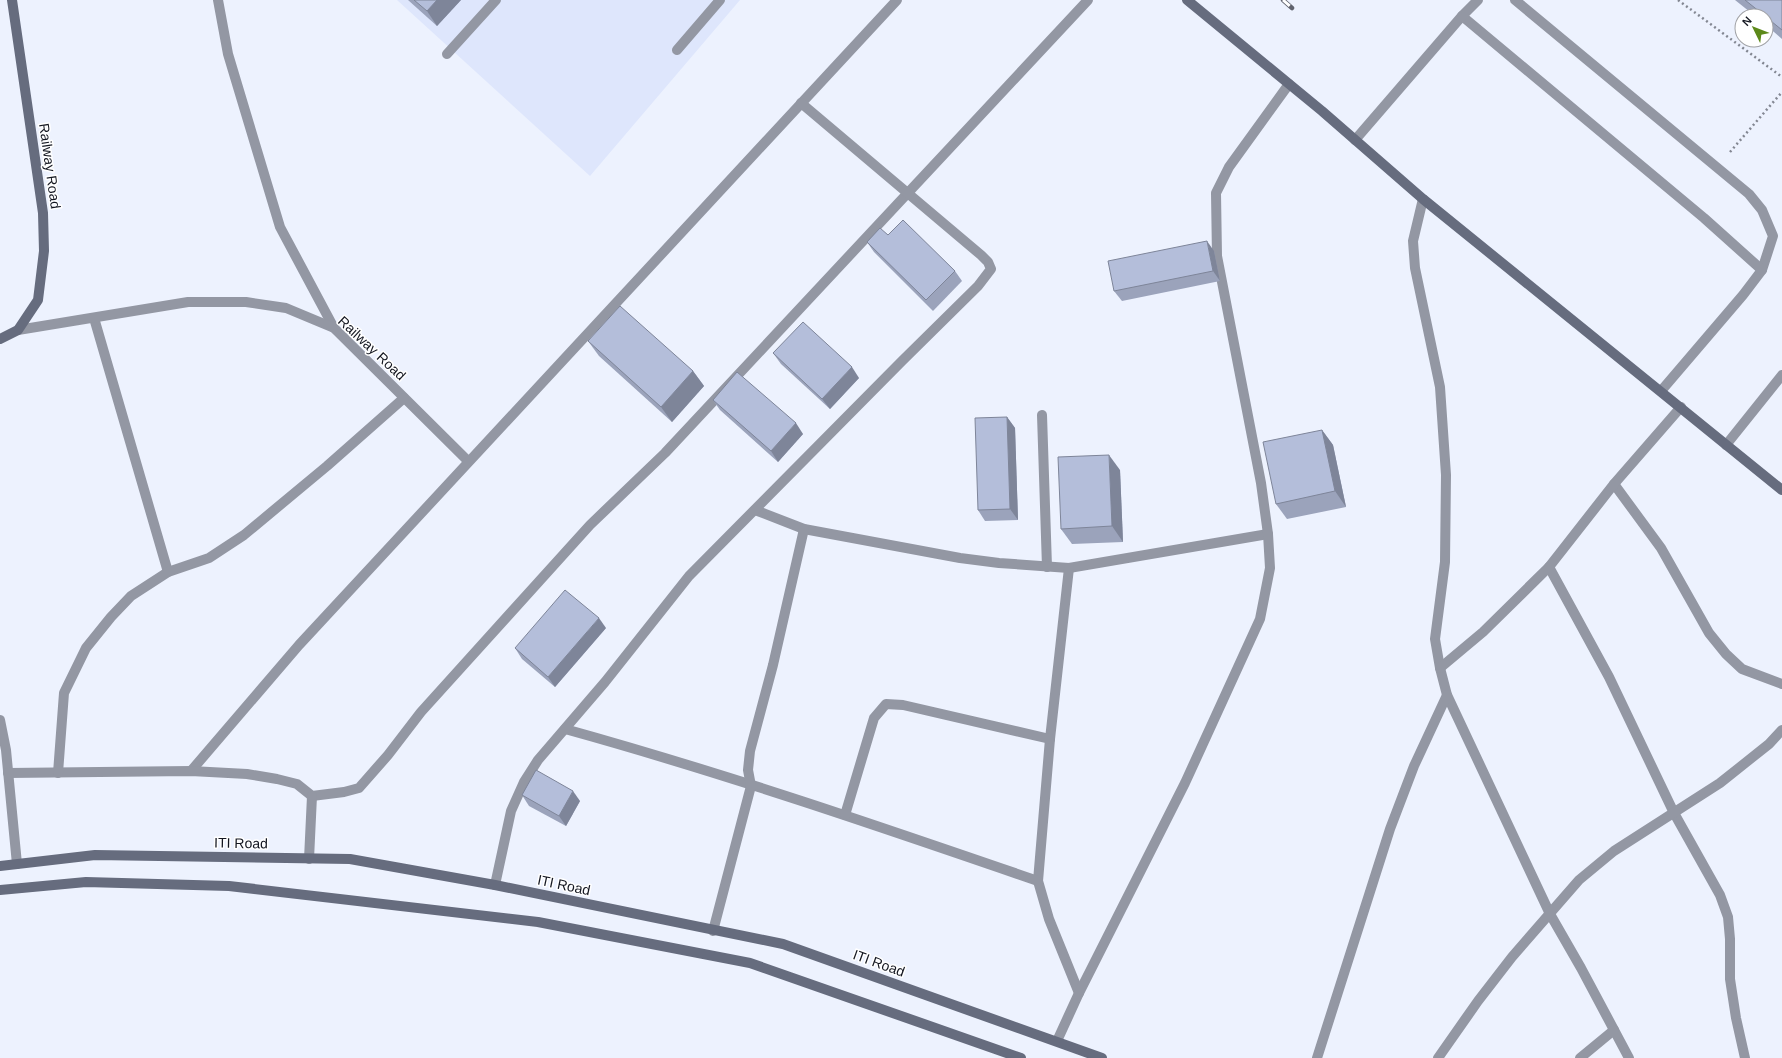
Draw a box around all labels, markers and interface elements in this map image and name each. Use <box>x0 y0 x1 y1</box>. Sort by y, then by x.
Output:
north arrow <box>1734 8 1774 48</box>
text: N <box>1740 14 1754 28</box>
street label: Railway Road <box>36 122 64 210</box>
street label: Railway Road <box>335 313 409 383</box>
street label: ITI Road <box>214 835 268 851</box>
street label: ITI Road <box>536 872 592 898</box>
street label: ITI Road <box>851 946 907 980</box>

